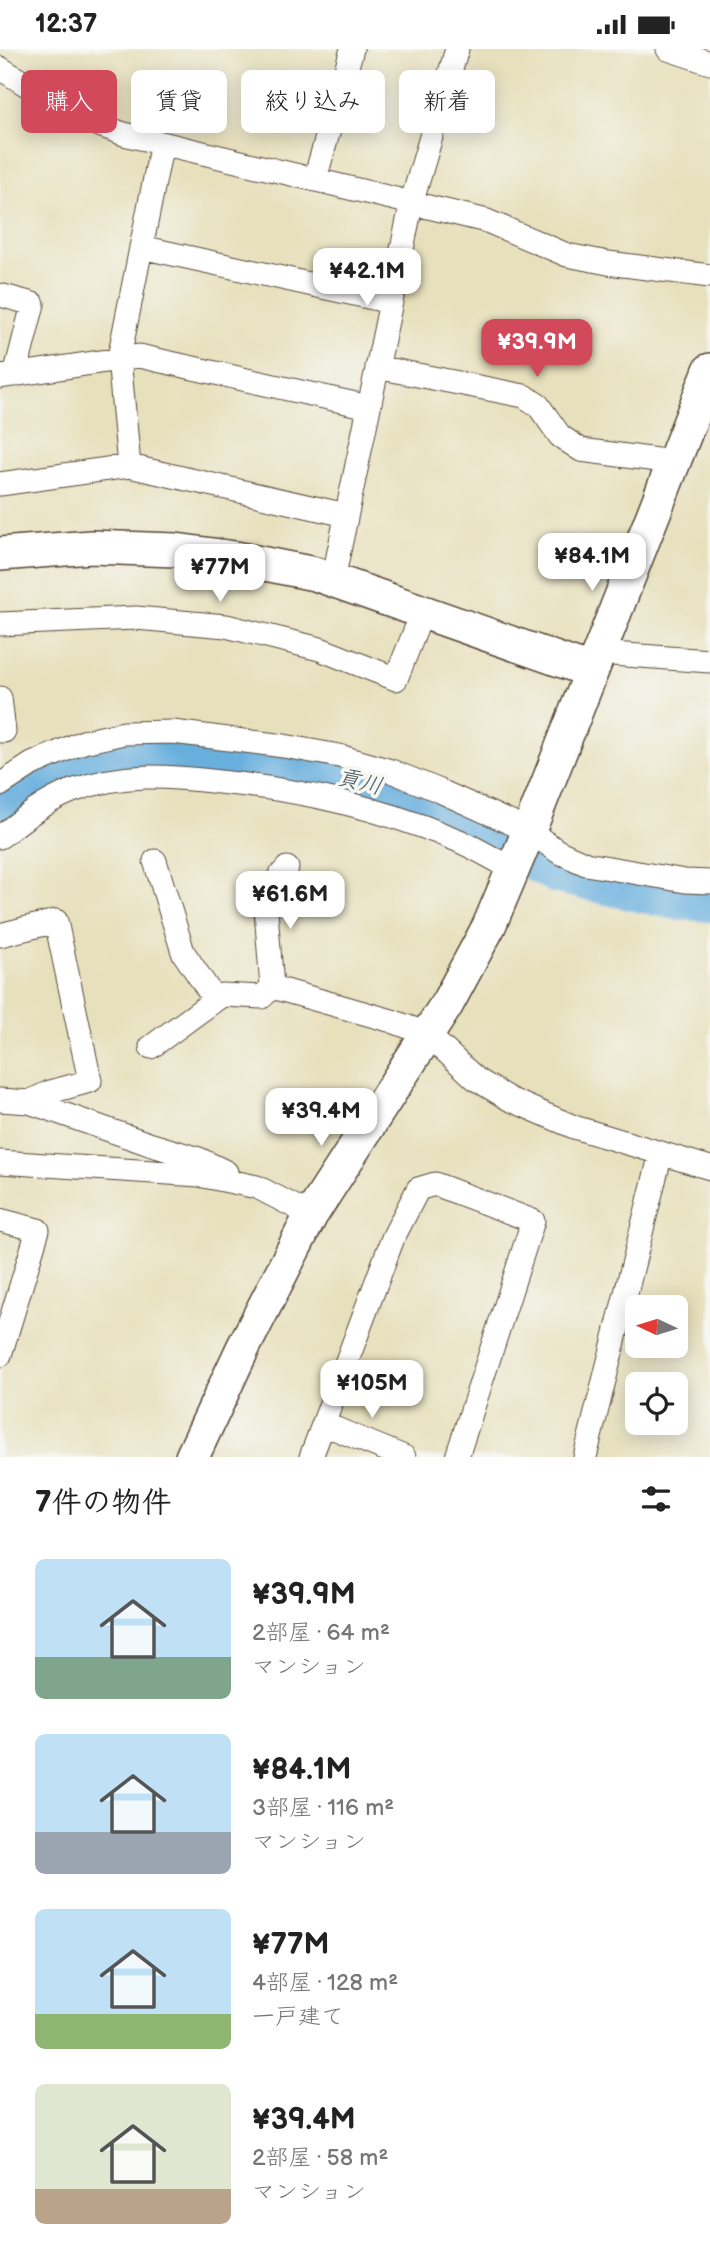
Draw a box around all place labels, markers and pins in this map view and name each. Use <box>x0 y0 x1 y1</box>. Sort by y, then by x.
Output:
pin: ¥42.1M <box>310 249 424 308</box>
pin: ¥39.9M <box>480 319 594 379</box>
pin: ¥84.1M <box>535 533 649 593</box>
pin: ¥77M <box>179 545 261 604</box>
pin: ¥61.6M <box>233 871 347 931</box>
pin: ¥39.4M <box>264 1089 378 1148</box>
pin: ¥105M <box>323 1361 421 1420</box>

